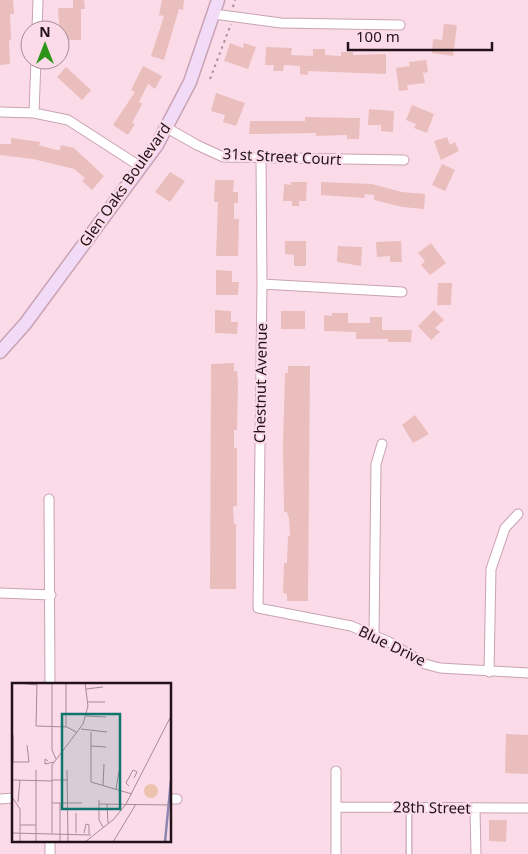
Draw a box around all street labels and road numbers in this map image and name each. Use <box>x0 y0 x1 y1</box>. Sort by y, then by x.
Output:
street label: Glen Oaks Boulevard <box>74 119 175 250</box>
street label: 31st Street Court <box>222 143 343 169</box>
street label: Chestnut Avenue <box>249 323 271 443</box>
street label: Blue Drive <box>356 620 429 670</box>
street label: 28th Street <box>393 796 472 818</box>

